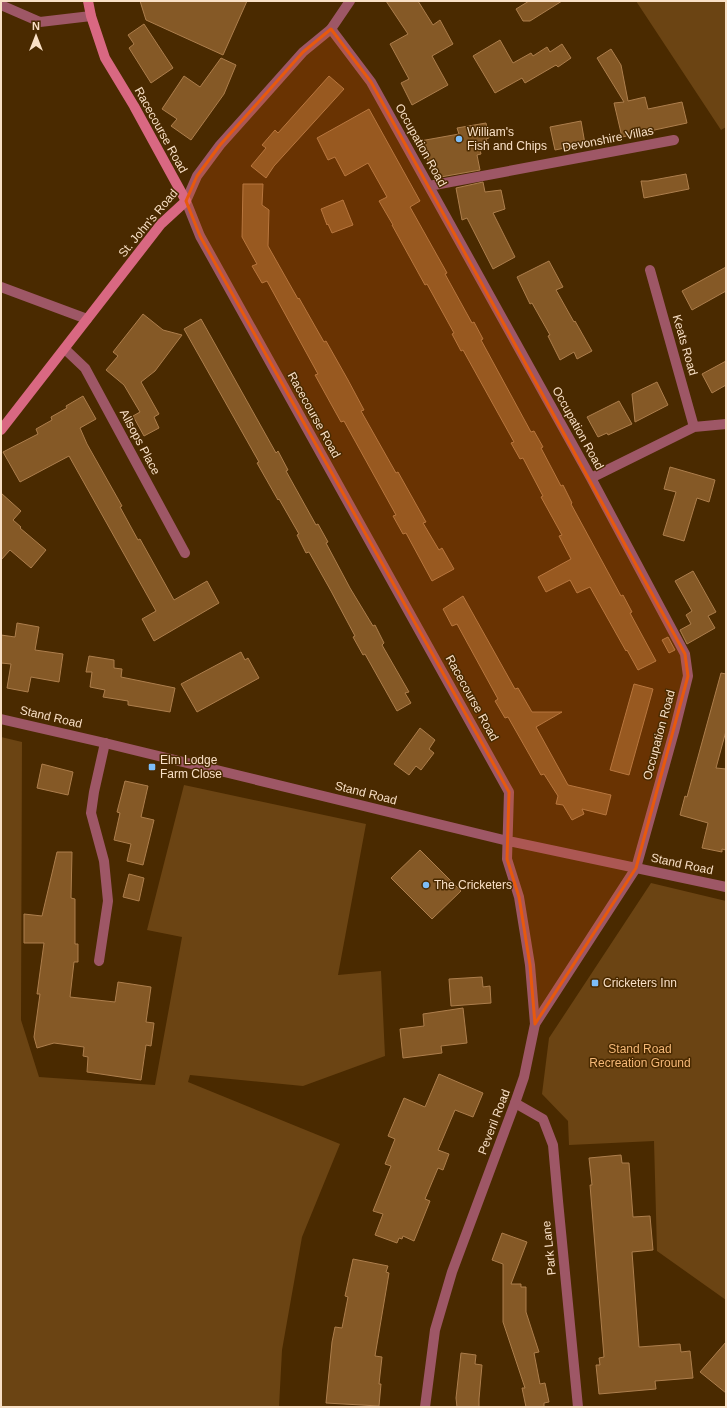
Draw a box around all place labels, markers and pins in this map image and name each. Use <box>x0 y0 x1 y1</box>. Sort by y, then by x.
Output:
place label: William's Fish and Chips <box>467 125 547 153</box>
marker: William's Fish and Chips <box>454 134 464 144</box>
place label: Elm Lodge Farm Close <box>160 753 222 781</box>
marker: Elm Lodge Farm Close <box>147 762 157 772</box>
place label: The Cricketers <box>434 878 512 892</box>
marker: The Cricketers <box>421 880 431 890</box>
place label: Cricketers Inn <box>603 976 677 990</box>
marker: Cricketers Inn <box>590 978 600 988</box>

